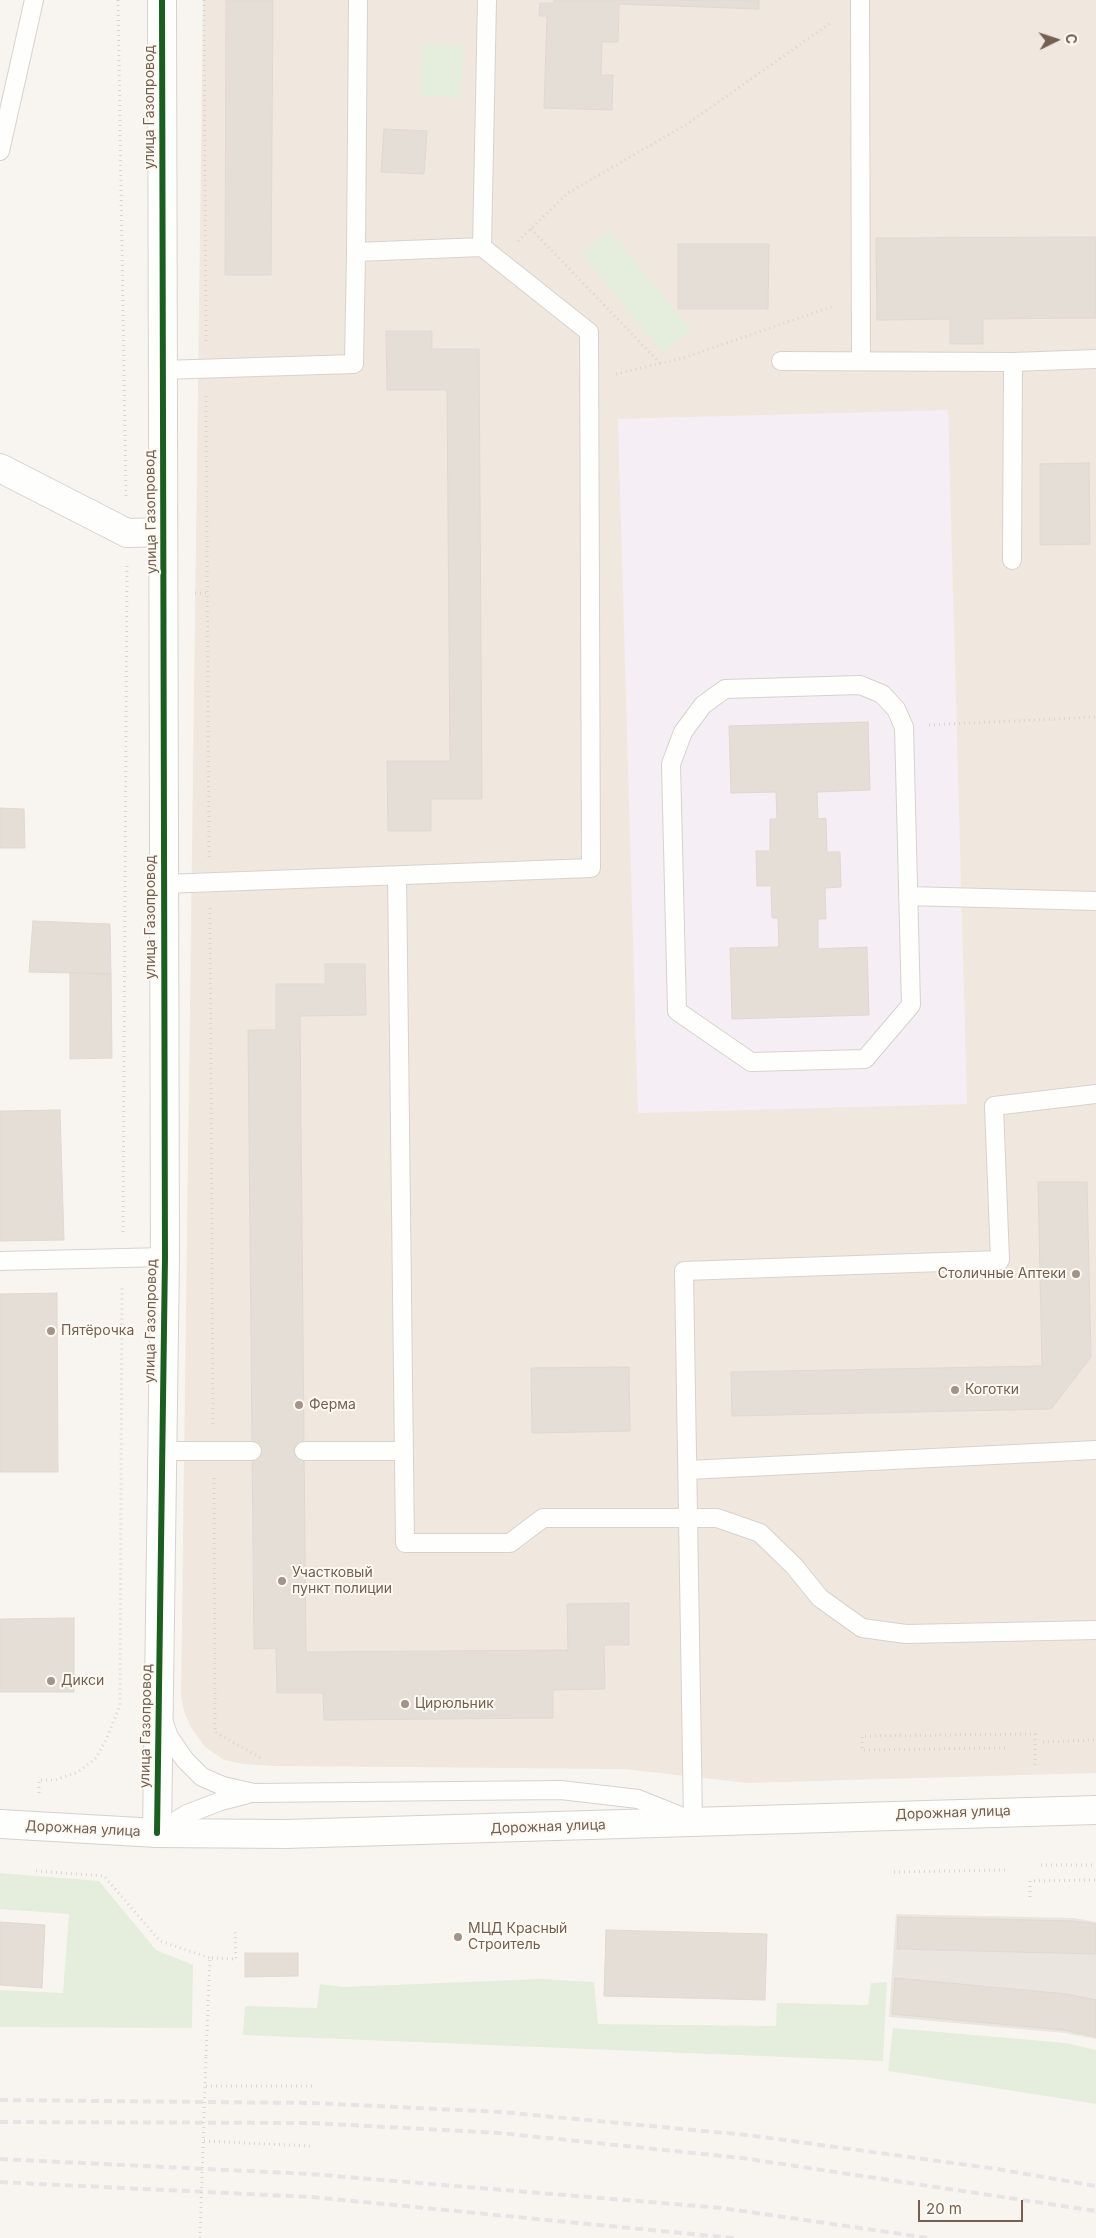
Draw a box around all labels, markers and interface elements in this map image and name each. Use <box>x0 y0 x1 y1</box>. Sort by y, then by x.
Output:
north arrow <box>1031 15 1081 65</box>
text: С <box>1063 33 1080 45</box>
street label: улица Газопровод <box>142 45 158 169</box>
street label: улица Газопровод <box>142 450 160 574</box>
street label: улица Газопровод <box>143 855 159 979</box>
street label: улица Газопровод <box>142 1259 160 1383</box>
place label: Столичные Аптеки <box>938 1266 1066 1282</box>
marker: Столичные Аптеки <box>1070 1268 1082 1280</box>
place label: Пятёрочка <box>61 1323 134 1339</box>
marker: Пятёрочка <box>45 1325 57 1337</box>
place label: Коготки <box>965 1382 1019 1398</box>
marker: Коготки <box>949 1384 961 1396</box>
place label: Ферма <box>309 1397 356 1413</box>
marker: Ферма <box>293 1399 305 1411</box>
place label: Участковый пункт полиции <box>292 1565 392 1598</box>
marker: Участковый пункт полиции <box>276 1575 288 1587</box>
street label: улица Газопровод <box>137 1664 155 1788</box>
place label: Дикси <box>61 1673 104 1689</box>
marker: Дикси <box>45 1675 57 1687</box>
place label: Цирюльник <box>415 1696 494 1712</box>
marker: Цирюльник <box>399 1698 411 1710</box>
street label: Дорожная улица <box>895 1803 1011 1823</box>
street label: Дорожная улица <box>490 1817 606 1837</box>
street label: Дорожная улица <box>25 1818 141 1840</box>
place label: МЦД Красный Строитель <box>468 1921 567 1954</box>
marker: МЦД Красный Строитель <box>452 1931 464 1943</box>
scale bar <box>921 2190 1026 2222</box>
text: 20 m <box>926 2199 962 2218</box>

